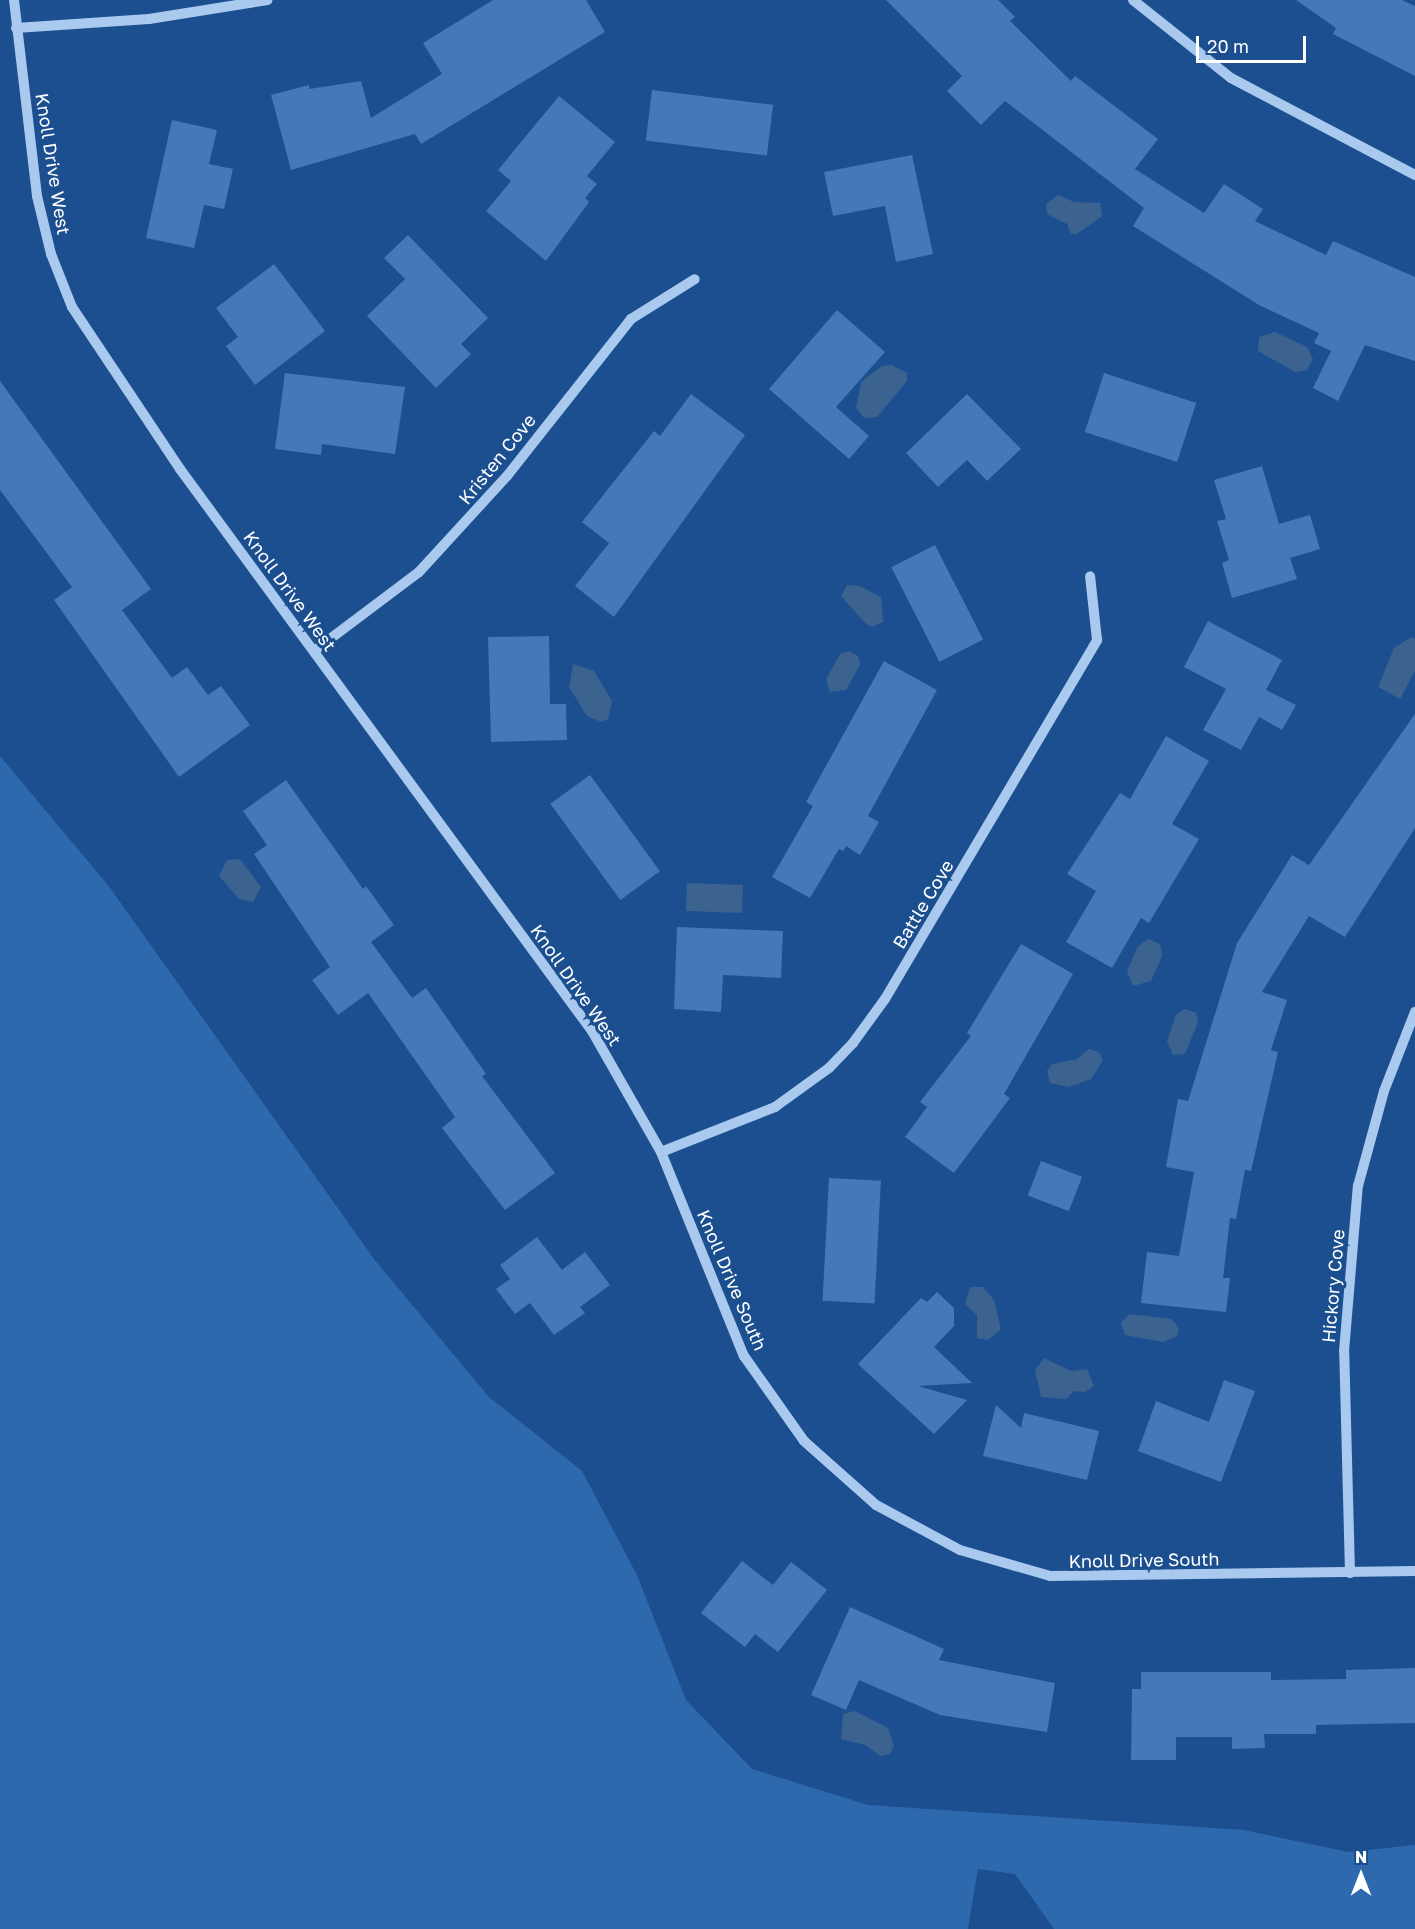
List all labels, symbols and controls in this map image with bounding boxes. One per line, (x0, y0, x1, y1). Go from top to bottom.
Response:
scale bar (1199, 24, 1308, 62)
text: 20 m (1207, 35, 1249, 57)
street label: Knoll Drive West (31, 92, 75, 236)
street label: Kristen Cove (454, 410, 540, 508)
street label: Knoll Drive West (239, 527, 341, 655)
street label: Battle Cove (888, 856, 958, 952)
street label: Knoll Drive West (526, 920, 626, 1050)
street label: Knoll Drive South (693, 1206, 771, 1354)
street label: Hickory Cove (1317, 1228, 1349, 1344)
street label: Knoll Drive South (1068, 1548, 1220, 1572)
north arrow (1331, 1845, 1391, 1905)
text: N (1355, 1847, 1367, 1867)

